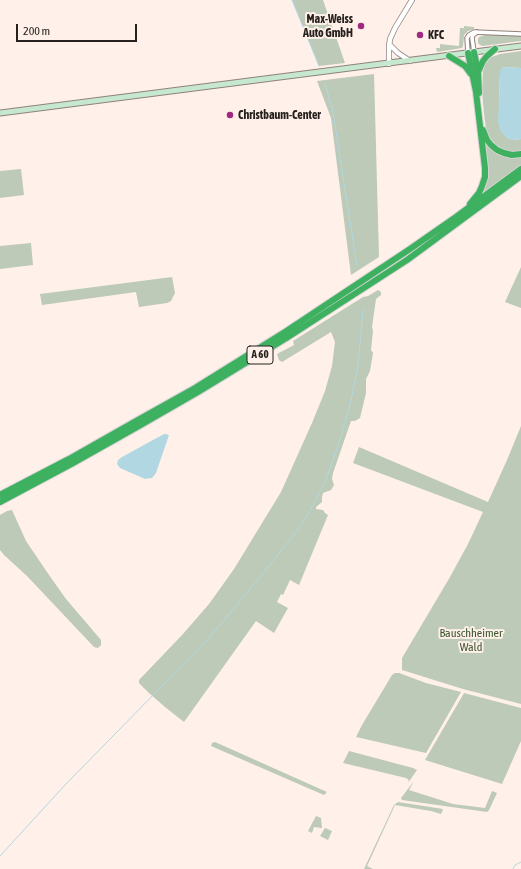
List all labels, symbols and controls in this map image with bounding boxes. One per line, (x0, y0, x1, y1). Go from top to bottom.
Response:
place label: Max-Weiss Auto GmbH (303, 12, 353, 40)
scale bar (18, 16, 139, 42)
marker: Max-Weiss Auto GmbH (356, 21, 366, 31)
text: 200 m (23, 24, 50, 38)
place label: KFC (428, 28, 444, 42)
marker: KFC (415, 30, 425, 40)
place label: Christbaum-Center (238, 108, 321, 122)
marker: Christbaum-Center (225, 110, 235, 120)
road number: A 60 (247, 346, 273, 364)
park label: Bauschheimer Wald (439, 626, 503, 654)

